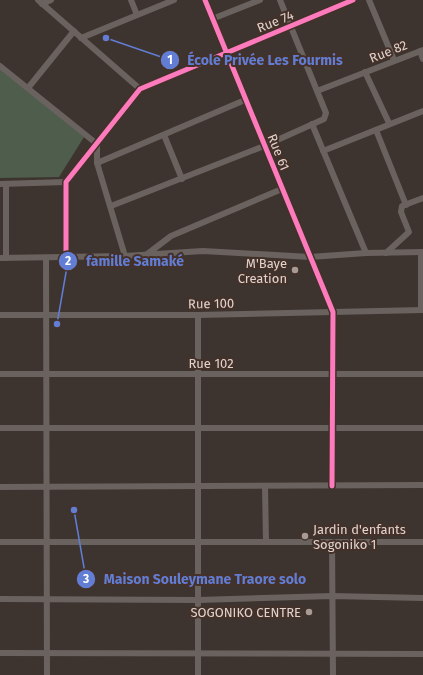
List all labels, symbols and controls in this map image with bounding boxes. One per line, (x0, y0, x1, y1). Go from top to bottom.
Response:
street label: Rue 74 (255, 7, 296, 36)
street label: Rue 82 (367, 37, 409, 66)
callout: École Privée Les Fourmis (160, 47, 351, 73)
text: École Privée Les Fourmis (187, 51, 343, 69)
text: 1 (167, 53, 173, 67)
street label: Rue 61 (264, 132, 293, 173)
callout: famille Samaké (58, 248, 192, 274)
text: famille Samaké (86, 253, 184, 270)
text: 2 (65, 254, 71, 268)
place label: M'Baye Creation (238, 256, 287, 286)
marker: M'Baye Creation (290, 265, 300, 275)
street label: Rue 100 (188, 296, 234, 311)
street label: Rue 102 (188, 356, 234, 371)
place label: Jardin d'enfants Sogoniko 1 (313, 522, 406, 552)
marker: Jardin d'enfants Sogoniko 1 (300, 531, 310, 541)
callout: Maison Souleymane Traore solo (76, 566, 314, 592)
text: Maison Souleymane Traore solo (104, 571, 306, 588)
text: 3 (82, 572, 89, 586)
place label: SOGONIKO CENTRE (190, 605, 301, 620)
marker: SOGONIKO CENTRE (304, 607, 314, 617)

